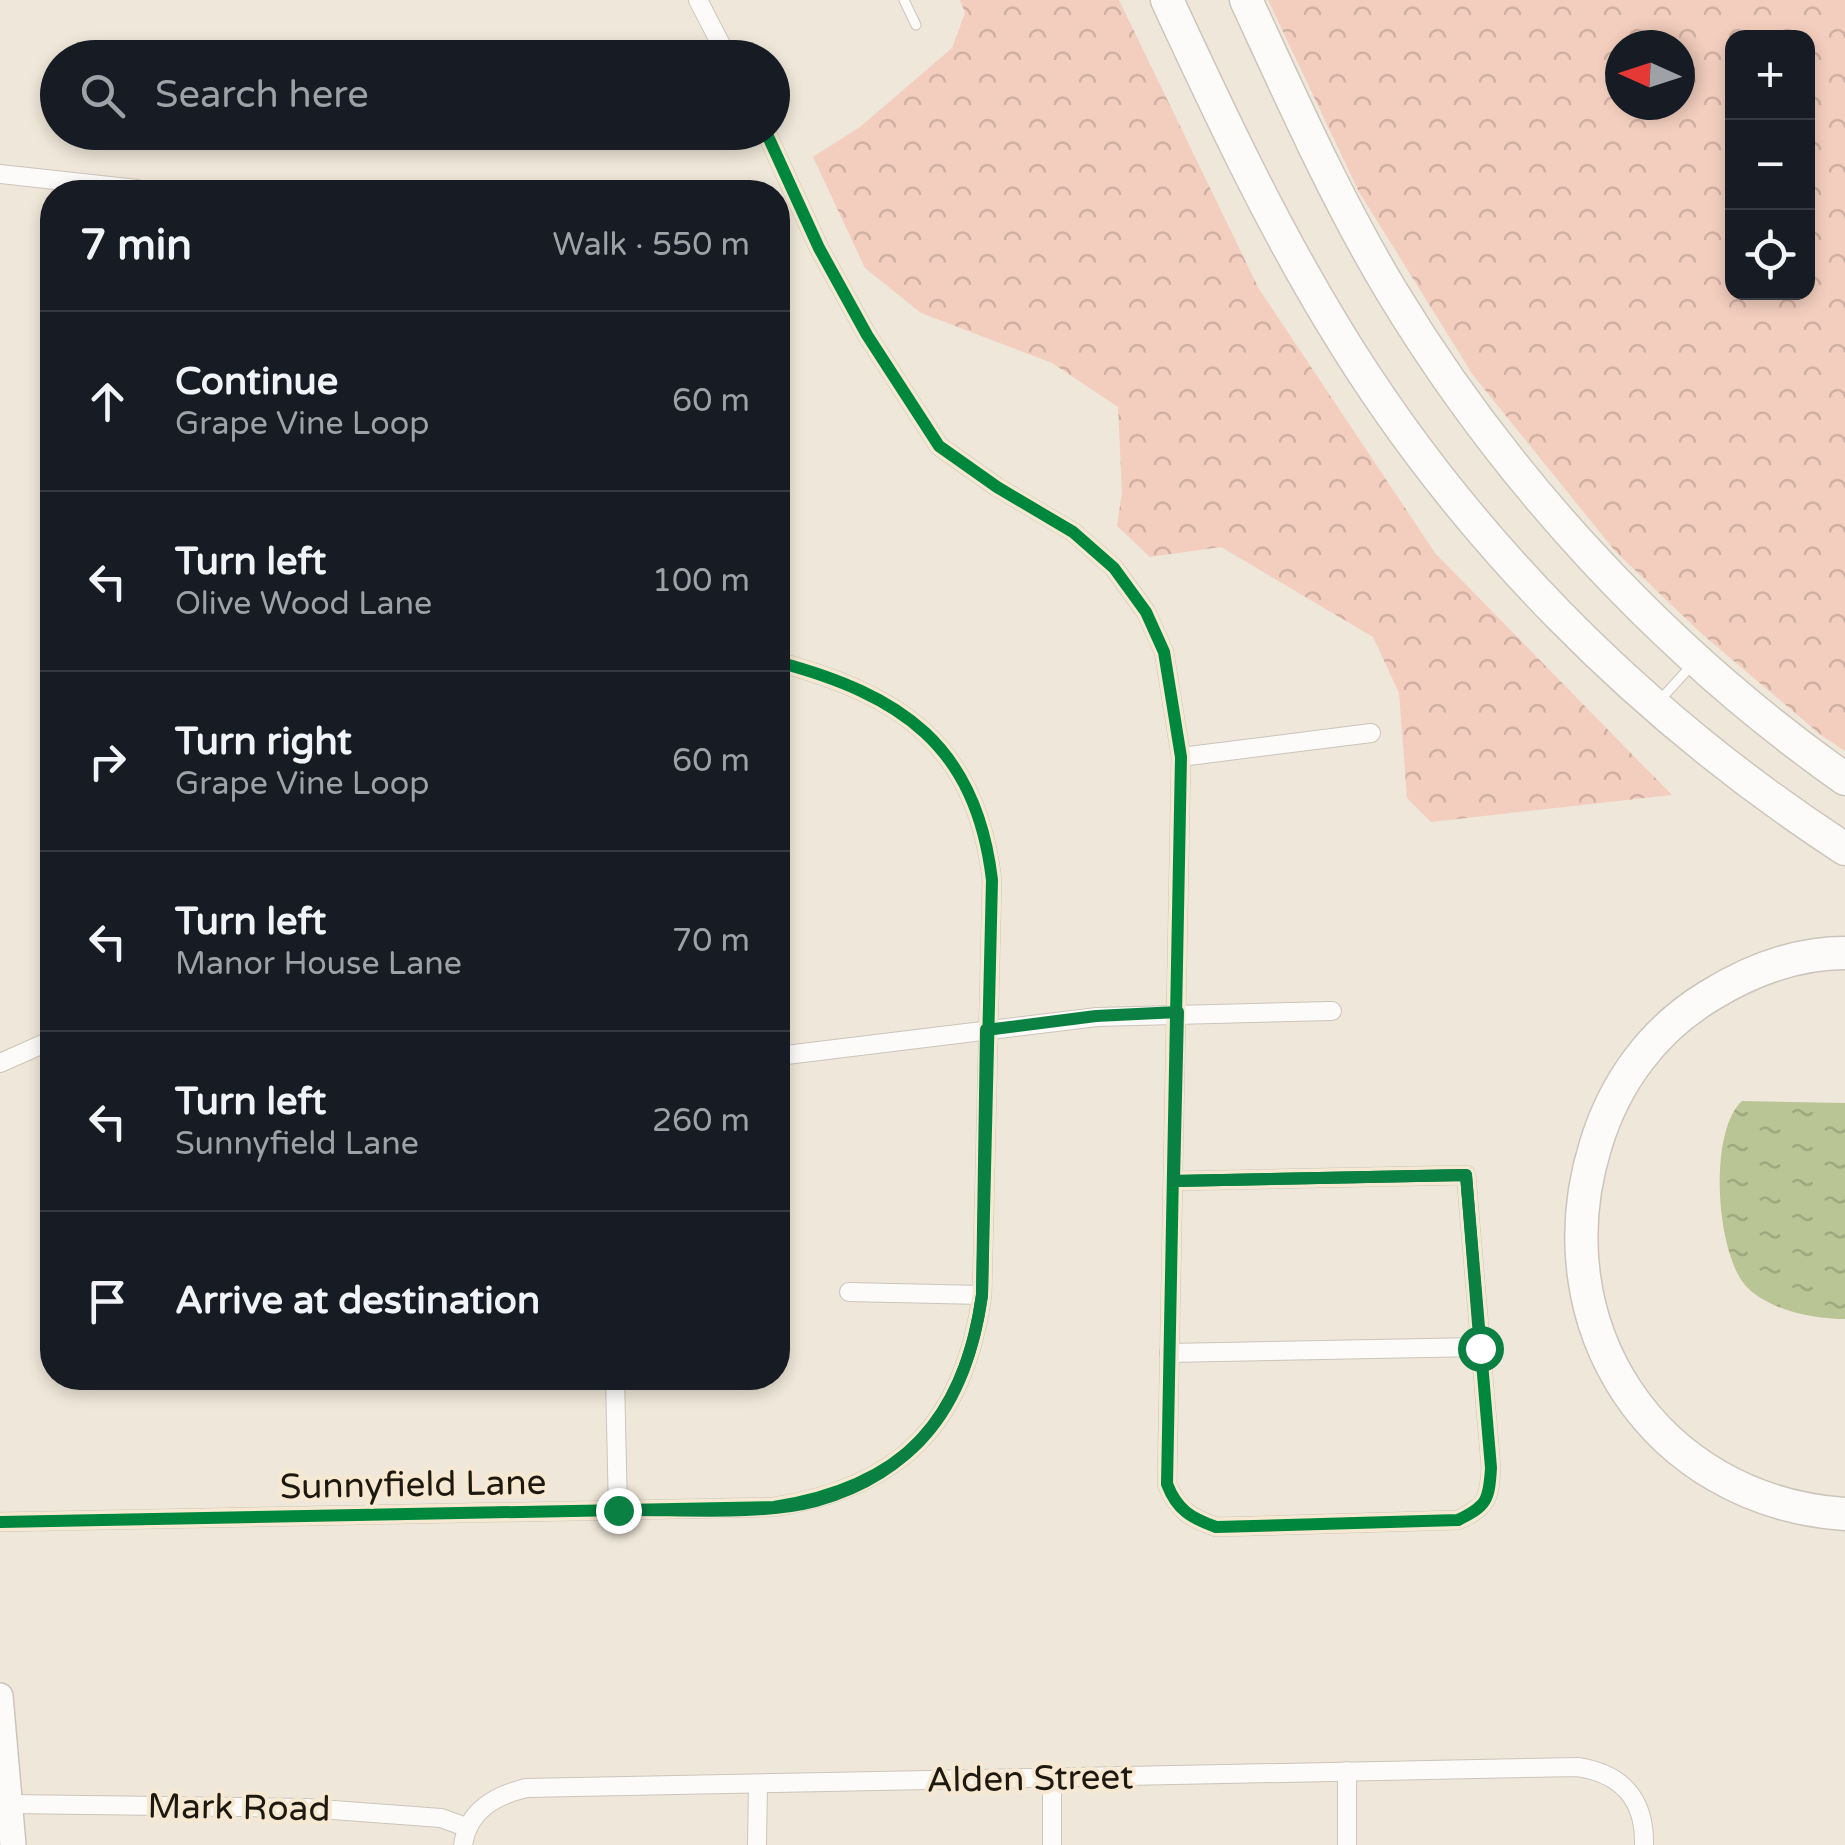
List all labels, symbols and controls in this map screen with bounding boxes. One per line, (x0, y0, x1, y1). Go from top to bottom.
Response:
north arrow (1605, 30, 1695, 120)
map controls (1725, 30, 1815, 300)
button: + (1725, 30, 1815, 120)
search box (40, 40, 790, 150)
icon: search (75, 68, 130, 123)
text: Search here (155, 72, 369, 118)
button: − (1725, 120, 1815, 210)
button: locate (1725, 210, 1815, 300)
text: 7 min (80, 220, 192, 271)
text: Walk · 550 m (553, 226, 750, 264)
text: Continue (175, 359, 338, 405)
icon: ahead (80, 374, 135, 429)
text: 60 m (672, 382, 750, 420)
text: Grape Vine Loop (175, 405, 429, 443)
text: Turn left (175, 539, 326, 585)
icon: left (80, 554, 135, 609)
text: 100 m (652, 562, 750, 600)
text: Olive Wood Lane (175, 585, 432, 623)
text: Turn right (175, 719, 352, 765)
icon: right (80, 734, 135, 789)
text: 60 m (672, 742, 750, 780)
text: Grape Vine Loop (175, 765, 429, 803)
text: Turn left (175, 899, 326, 945)
icon: left (80, 914, 135, 969)
text: 70 m (672, 922, 750, 960)
text: Manor House Lane (175, 945, 462, 983)
text: Turn left (175, 1079, 326, 1125)
icon: left (80, 1094, 135, 1149)
text: 260 m (652, 1102, 750, 1140)
text: Sunnyfield Lane (175, 1125, 419, 1163)
icon: arrive (80, 1274, 135, 1329)
text: Arrive at destination (175, 1278, 540, 1324)
route start (1458, 1326, 1504, 1372)
street label: Sunnyfield Lane (279, 1462, 547, 1508)
route end (596, 1488, 642, 1534)
street label: Alden Street (926, 1756, 1134, 1802)
street label: Mark Road (147, 1785, 331, 1831)

